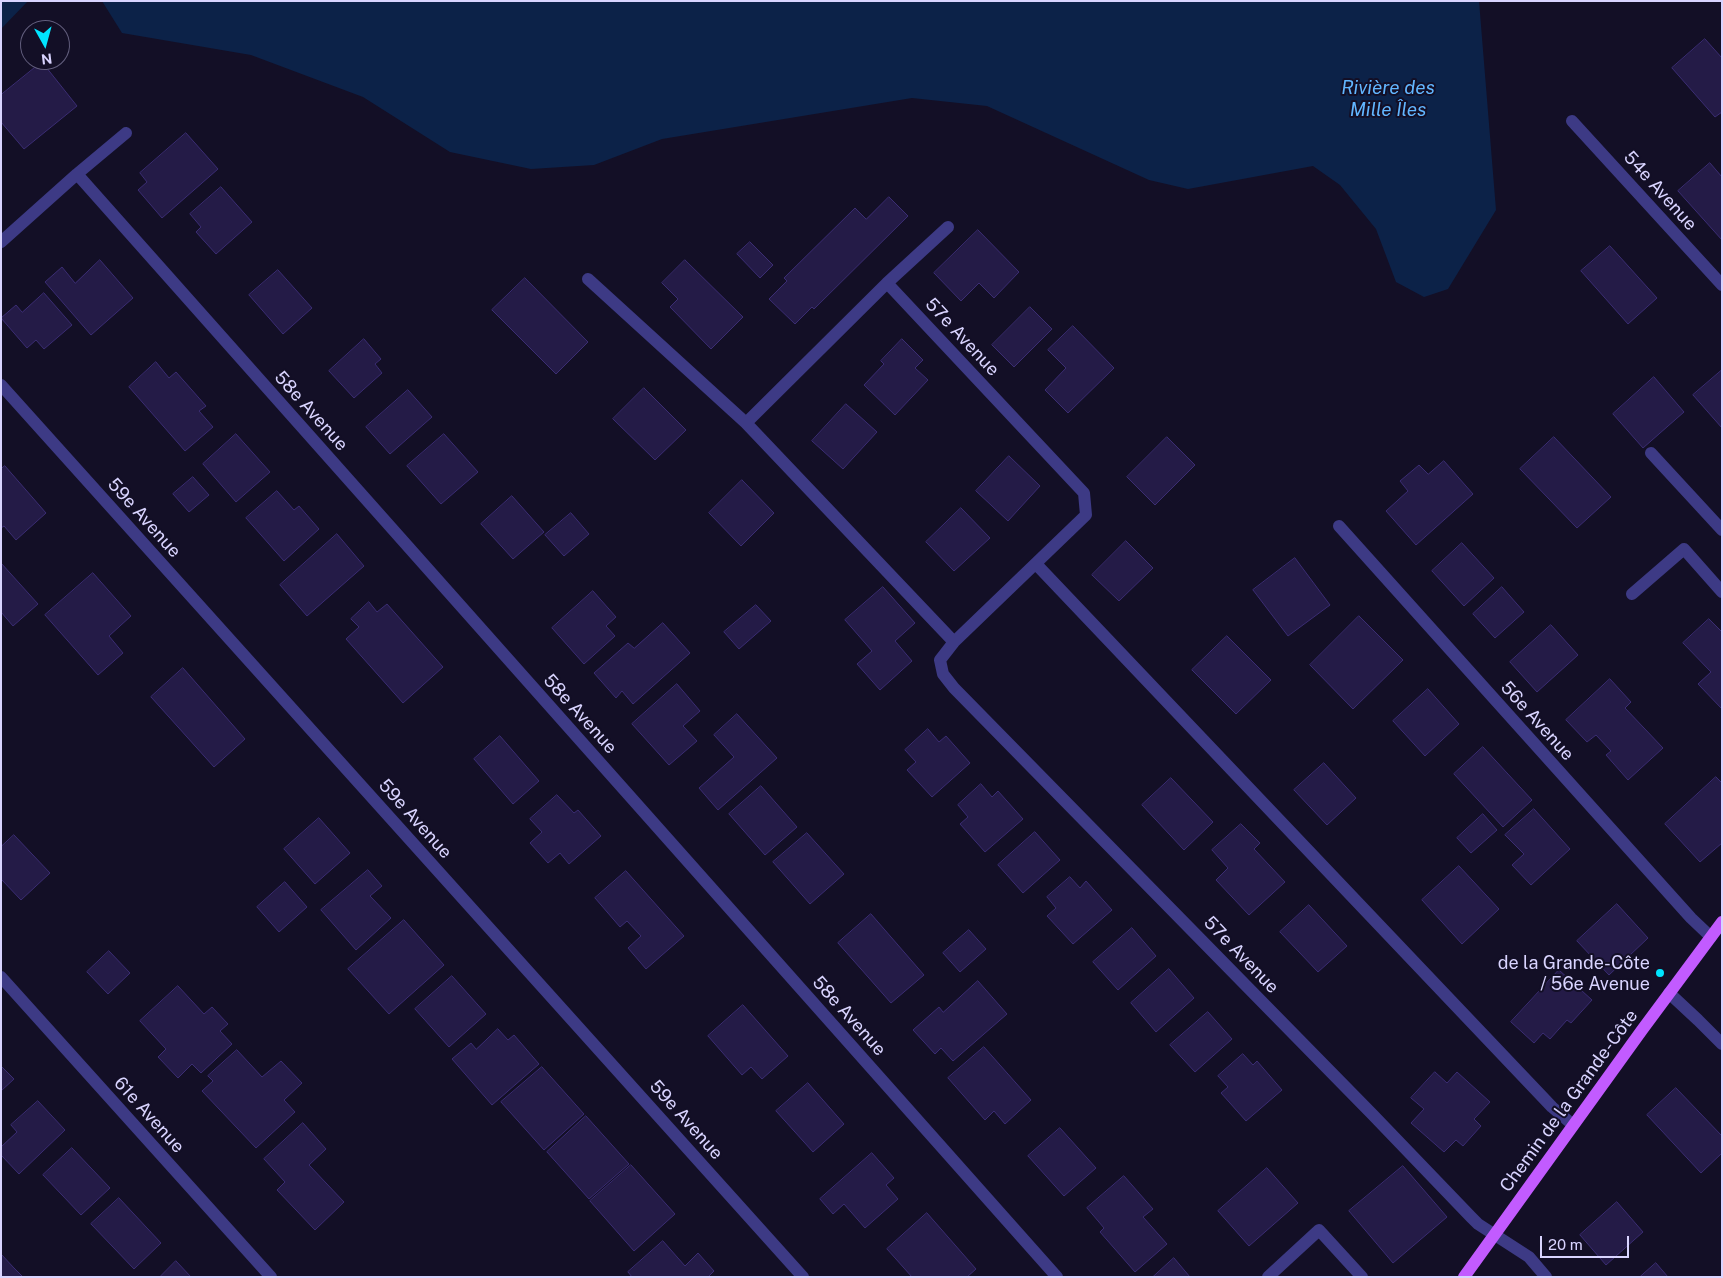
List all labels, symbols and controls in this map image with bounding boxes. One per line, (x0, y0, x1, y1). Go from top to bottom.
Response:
north arrow (20, 20, 70, 70)
text: N (40, 50, 53, 68)
water label: Rivière des Mille Îles (1341, 77, 1435, 121)
street label: 54e Avenue (1619, 147, 1701, 235)
street label: 57e Avenue (920, 294, 1004, 380)
street label: 58e Avenue (270, 367, 352, 455)
street label: 59e Avenue (103, 474, 185, 562)
street label: 58e Avenue (539, 670, 621, 758)
street label: 56e Avenue (1496, 677, 1578, 765)
street label: 59e Avenue (374, 775, 456, 863)
street label: 57e Avenue (1199, 912, 1283, 998)
place label: de la Grande-Côte / 56e Avenue (1498, 952, 1650, 994)
marker: de la Grande-Côte / 56e Avenue (1654, 967, 1666, 979)
street label: 58e Avenue (808, 972, 890, 1060)
street label: Chemin de la Grande-Côte (1496, 1006, 1642, 1196)
street label: 61e Avenue (109, 1073, 189, 1157)
street label: 59e Avenue (645, 1076, 727, 1164)
scale bar (1543, 1226, 1632, 1258)
text: 20 m (1548, 1236, 1583, 1253)

